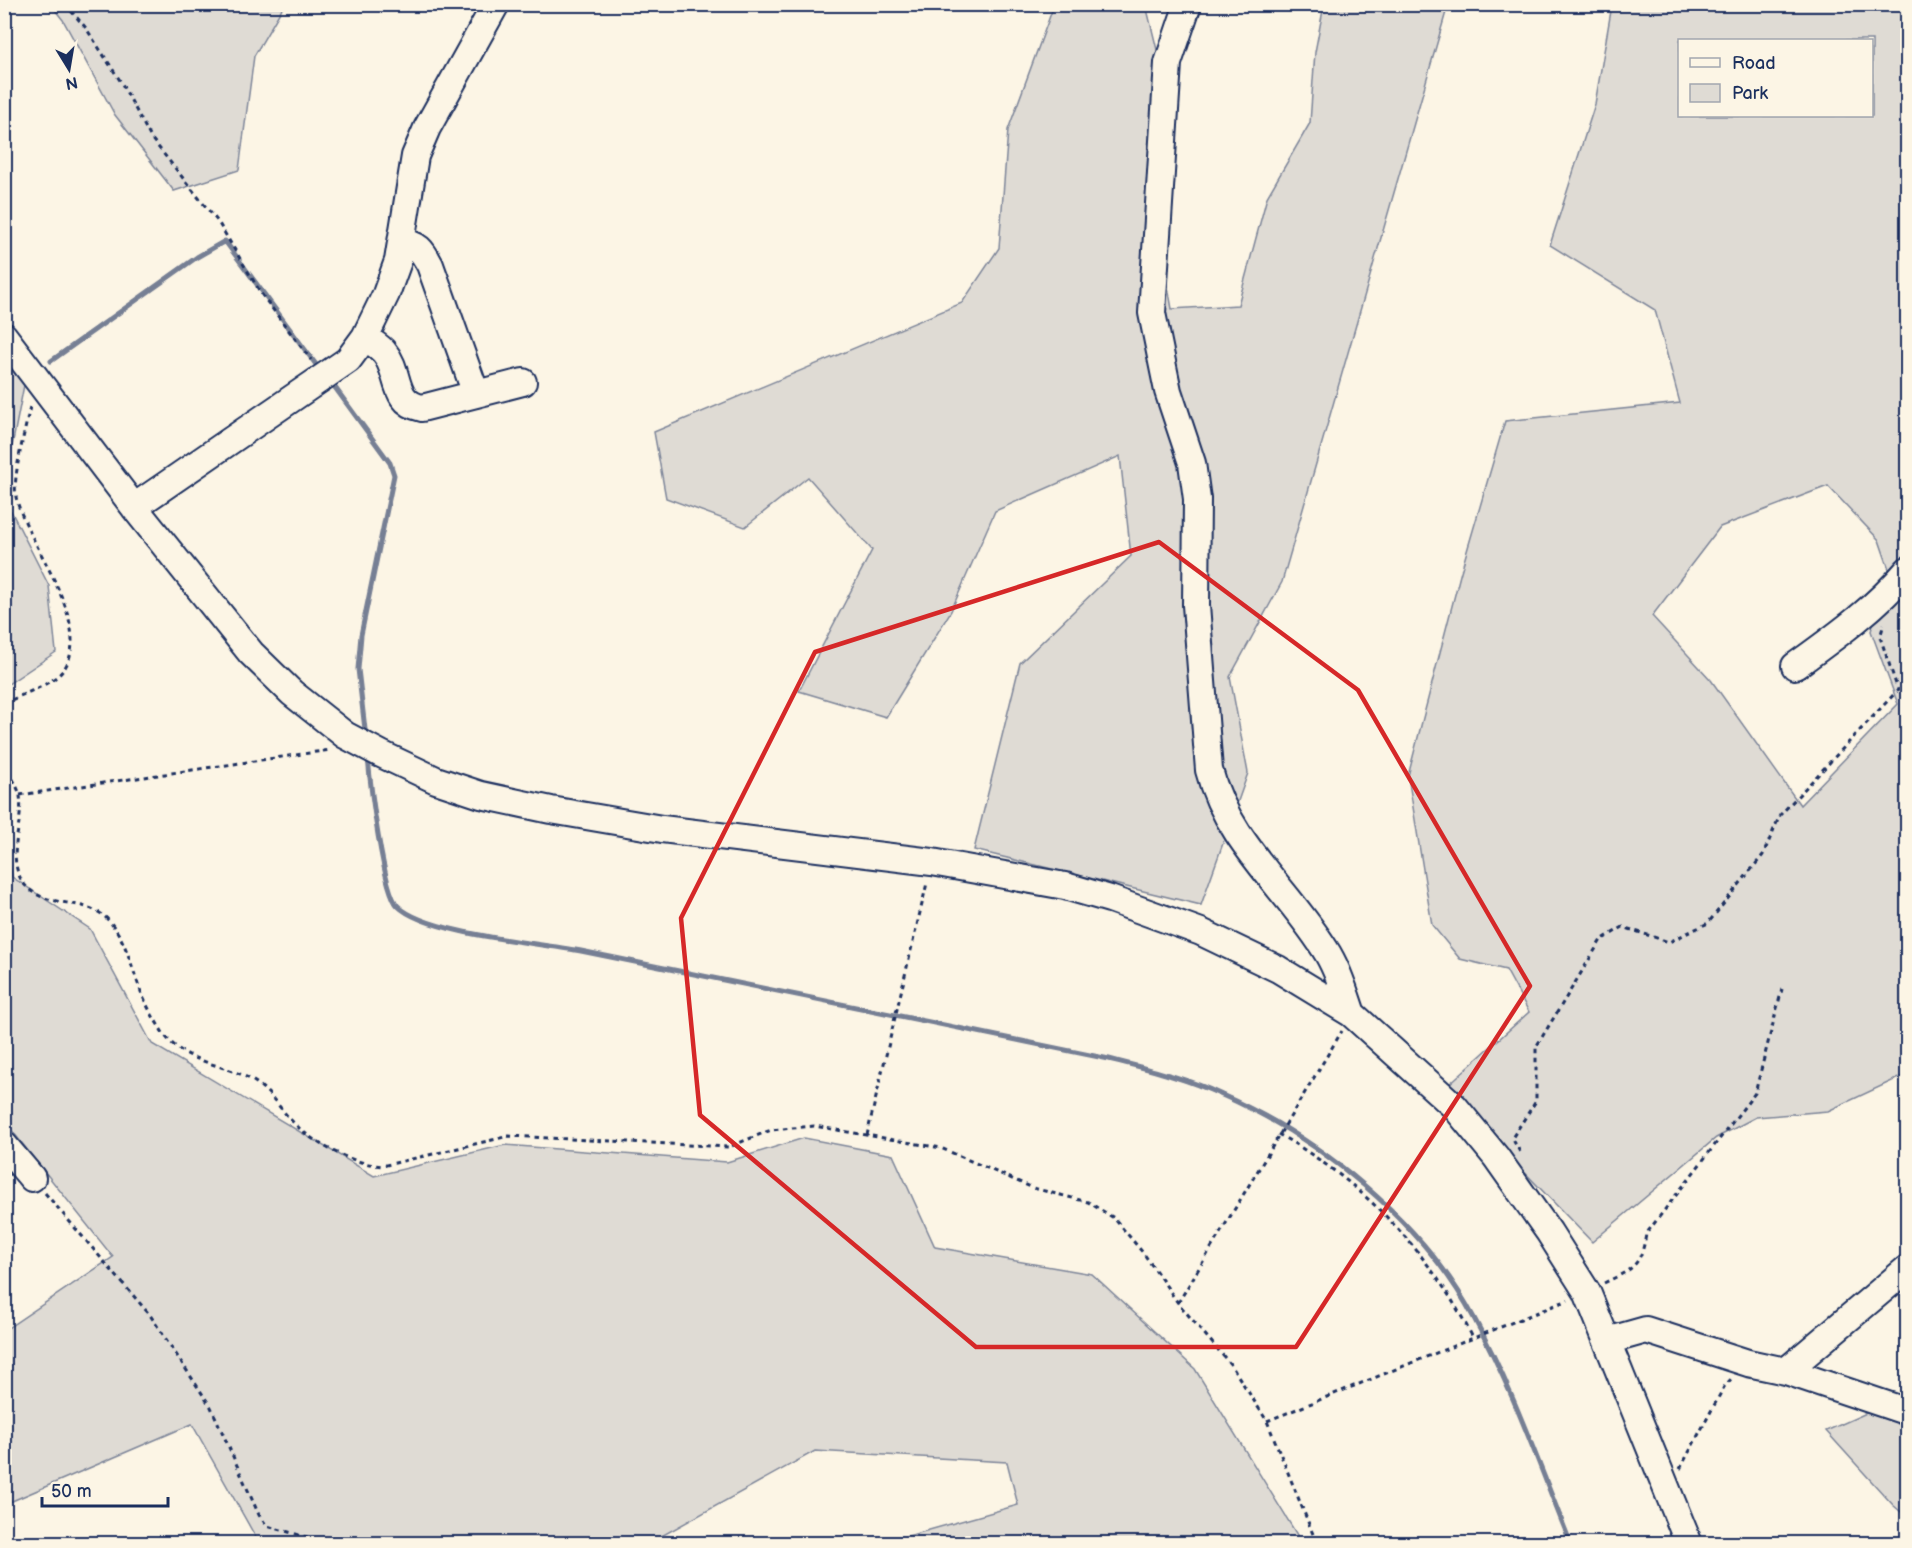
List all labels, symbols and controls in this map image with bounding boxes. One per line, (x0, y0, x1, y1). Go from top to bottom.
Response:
north arrow (39, 39, 99, 99)
legend (1678, 39, 1873, 117)
text: Road (1732, 53, 1776, 74)
text: N (64, 72, 79, 93)
text: Park (1732, 83, 1768, 104)
scale bar (42, 1470, 168, 1508)
text: 50 m (51, 1481, 92, 1502)

